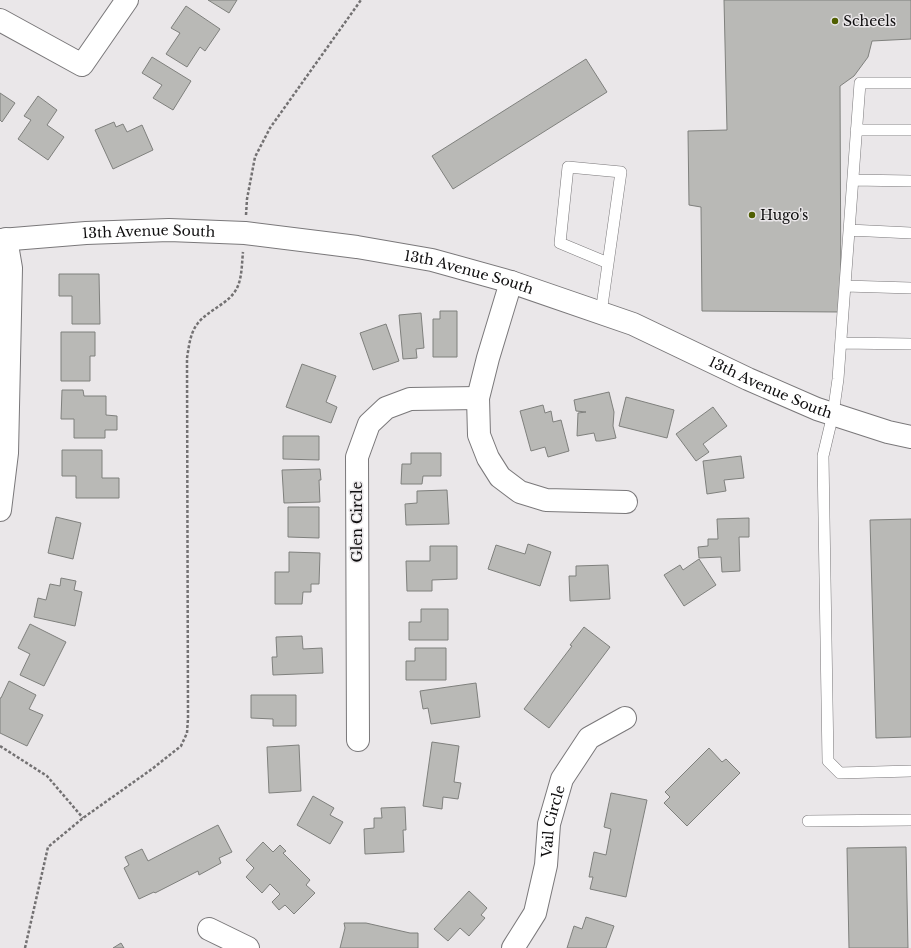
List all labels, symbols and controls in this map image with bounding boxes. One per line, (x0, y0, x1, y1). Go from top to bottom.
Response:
place label: Scheels (843, 12, 896, 30)
marker: Scheels (830, 16, 840, 26)
place label: Hugo's (760, 206, 808, 224)
marker: Hugo's (747, 210, 757, 220)
street label: 13th Avenue South (81, 221, 216, 242)
street label: 13th Avenue South (403, 246, 536, 298)
street label: 13th Avenue South (706, 353, 835, 422)
street label: Glen Circle (348, 481, 366, 563)
street label: Vail Circle (538, 783, 569, 859)

